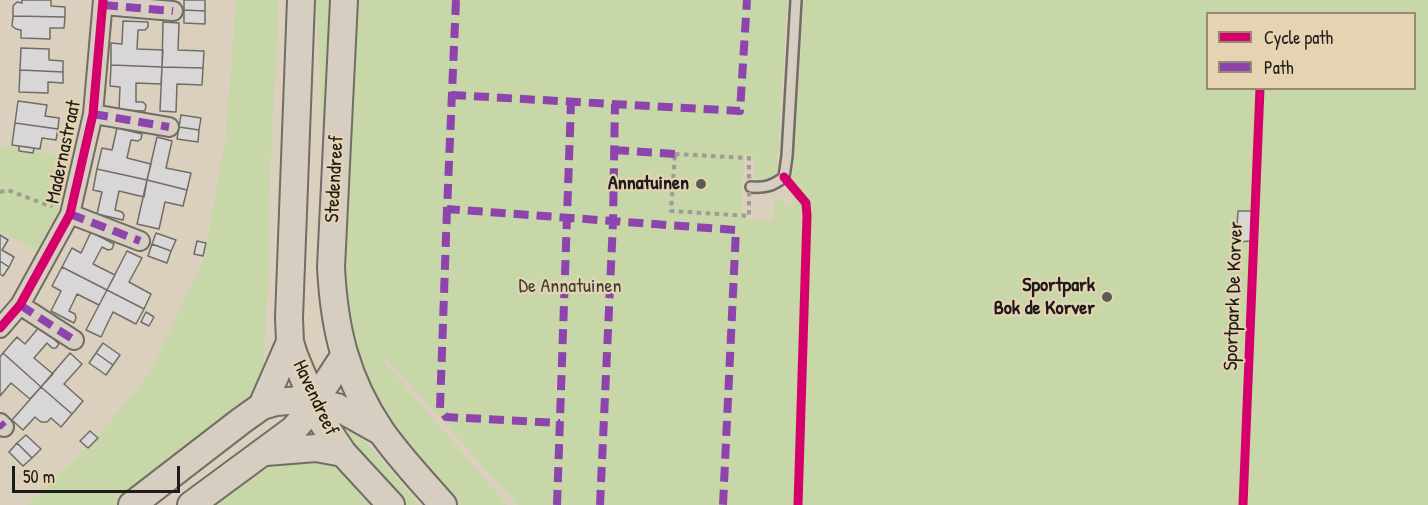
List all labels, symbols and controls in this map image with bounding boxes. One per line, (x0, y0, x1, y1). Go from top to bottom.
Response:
legend (1206, 12, 1416, 90)
text: Cycle path (1264, 25, 1333, 50)
text: Path (1264, 55, 1293, 80)
street label: Madernastraat (41, 98, 87, 206)
street label: Stedendreef (321, 135, 349, 223)
place label: Annatuinen (608, 172, 689, 196)
marker: Annatuinen (694, 177, 708, 191)
street label: Sportpark De Korver (1219, 221, 1249, 371)
place label: Sportpark Bok de Korver (994, 274, 1095, 321)
park label: De Annatuinen (518, 275, 622, 299)
marker: Sportpark Bok de Korver (1100, 290, 1114, 304)
street label: Havendreef (287, 356, 343, 440)
scale bar (15, 454, 183, 492)
text: 50 m (23, 464, 55, 489)

